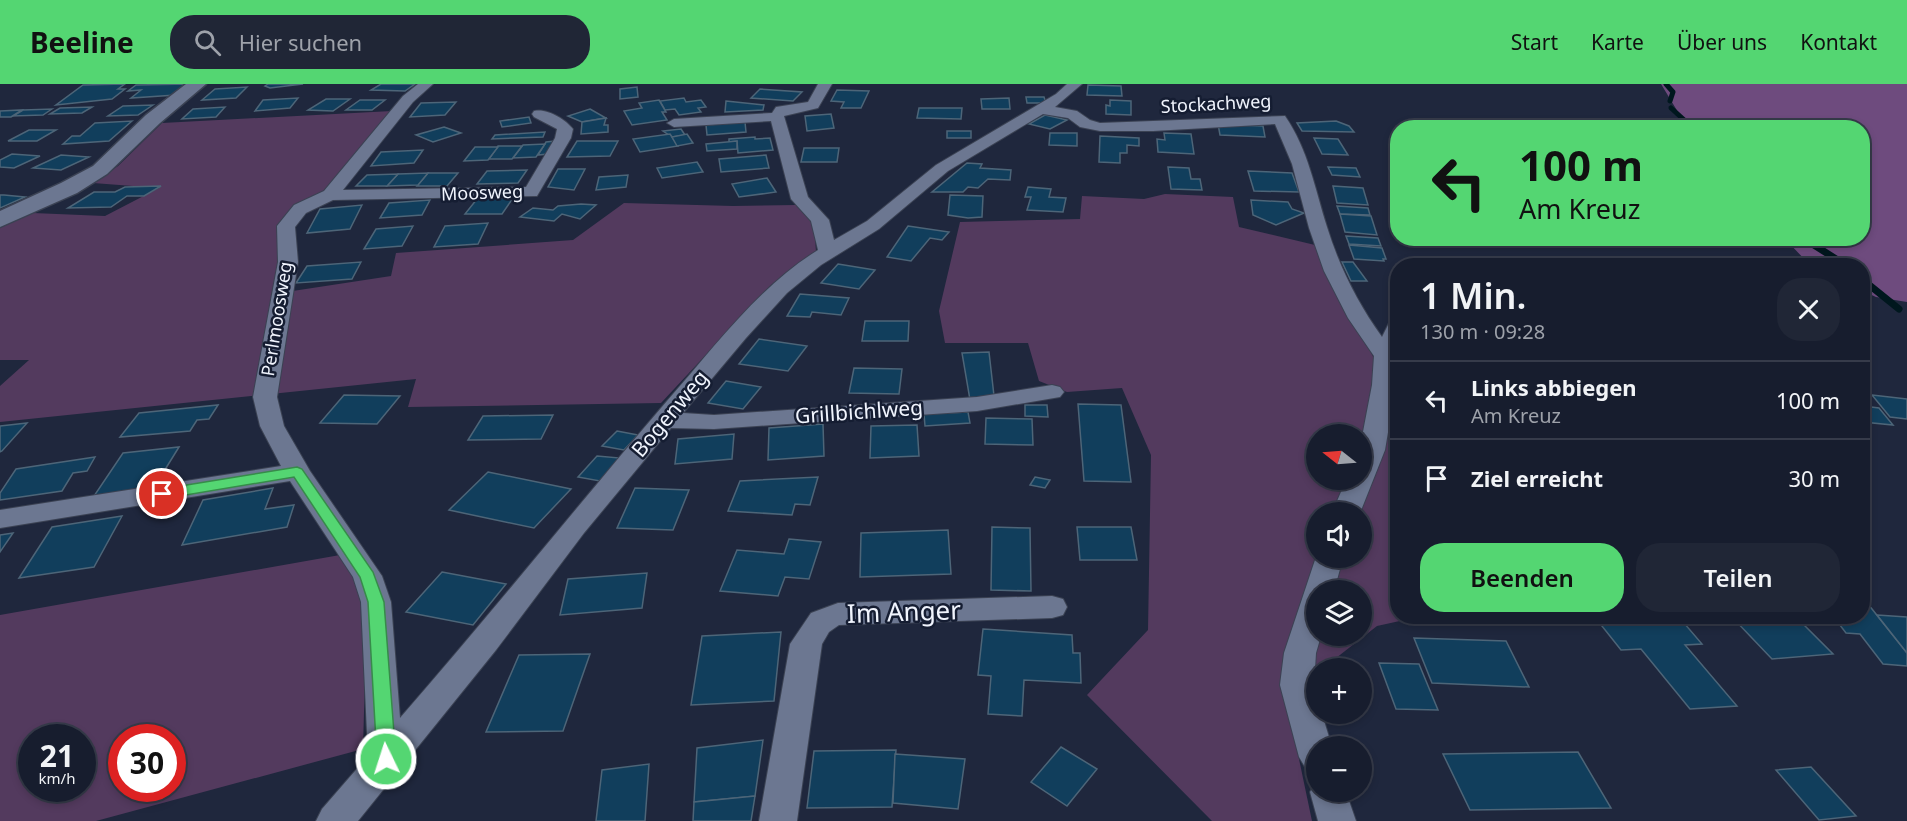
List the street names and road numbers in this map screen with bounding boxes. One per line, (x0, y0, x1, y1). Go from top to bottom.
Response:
street label: Stockachweg (1160, 88, 1272, 118)
street label: Moosweg (441, 179, 523, 205)
street label: Perlmoosweg (255, 260, 297, 378)
street label: Bogenweg (625, 364, 714, 463)
street label: Grillbichlweg (794, 393, 924, 429)
street label: Im Anger (846, 591, 962, 631)

